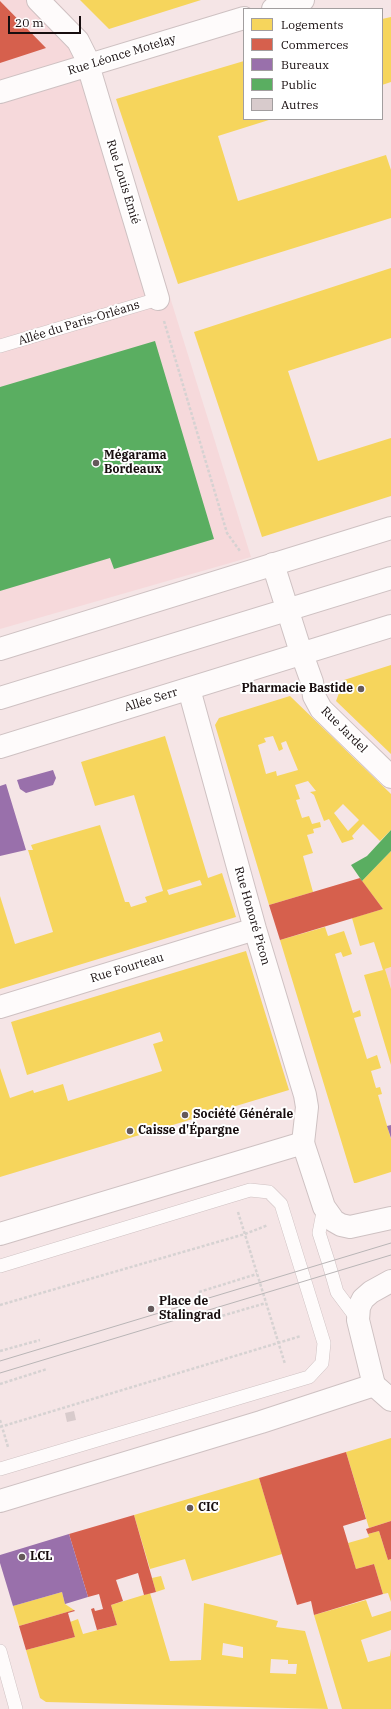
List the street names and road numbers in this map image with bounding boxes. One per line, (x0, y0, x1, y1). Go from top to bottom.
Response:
street label: Rue Léonce Motelay (66, 32, 178, 78)
street label: Rue Louis Emié (103, 138, 143, 226)
street label: Allée du Paris-Orléans (17, 298, 141, 348)
street label: Allée Serr (123, 685, 179, 715)
street label: Rue Jardel (318, 704, 370, 756)
street label: Rue Honoré Picon (231, 865, 273, 967)
street label: Rue Fourteau (89, 950, 165, 986)

